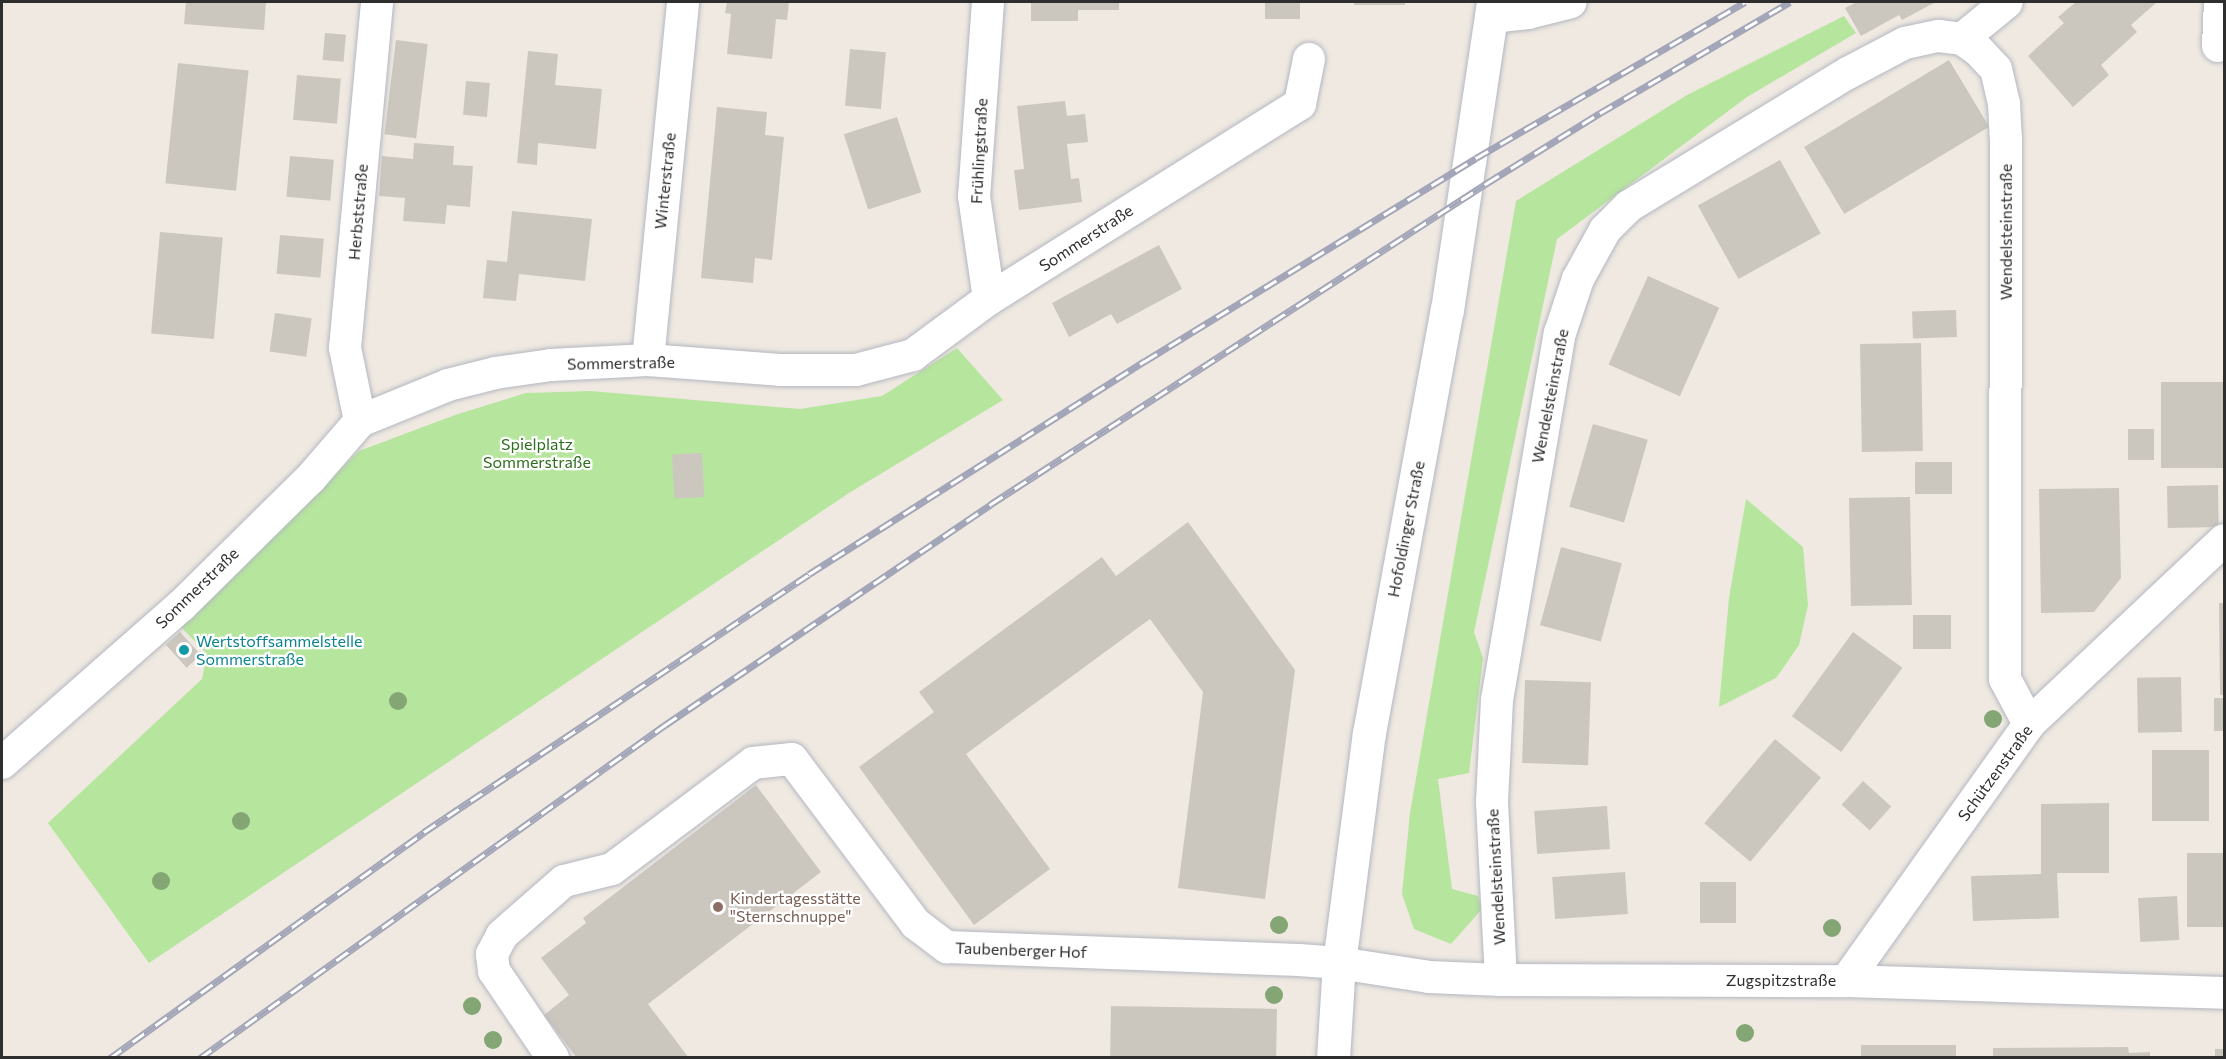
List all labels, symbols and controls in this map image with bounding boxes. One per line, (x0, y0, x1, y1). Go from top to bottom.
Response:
street label: Frühlingstraße (967, 98, 991, 204)
street label: Winterstraße (650, 132, 680, 230)
street label: Herbststraße (344, 163, 372, 261)
street label: Wendelsteinstraße (1996, 164, 2016, 300)
street label: Sommerstraße (1036, 201, 1136, 275)
street label: Wendelsteinstraße (1528, 327, 1572, 465)
street label: Sommerstraße (567, 352, 675, 374)
park label: Spielplatz Sommerstraße (483, 434, 591, 472)
street label: Hofoldinger Straße (1383, 459, 1429, 599)
street label: Sommerstraße (152, 544, 242, 632)
place label: Wertstoffsammelstelle Sommerstraße (196, 631, 363, 669)
marker: Wertstoffsammelstelle Sommerstraße (177, 643, 191, 657)
street label: Schützenstraße (1954, 721, 2036, 825)
street label: Wendelsteinstraße (1483, 808, 1509, 946)
place label: Kindertagesstätte "Sternschnuppe" (730, 888, 861, 926)
marker: Kindertagesstätte "Sternschnuppe" (711, 900, 725, 914)
street label: Taubenberger Hof (955, 938, 1087, 962)
street label: Zugspitzstraße (1726, 970, 1836, 990)

